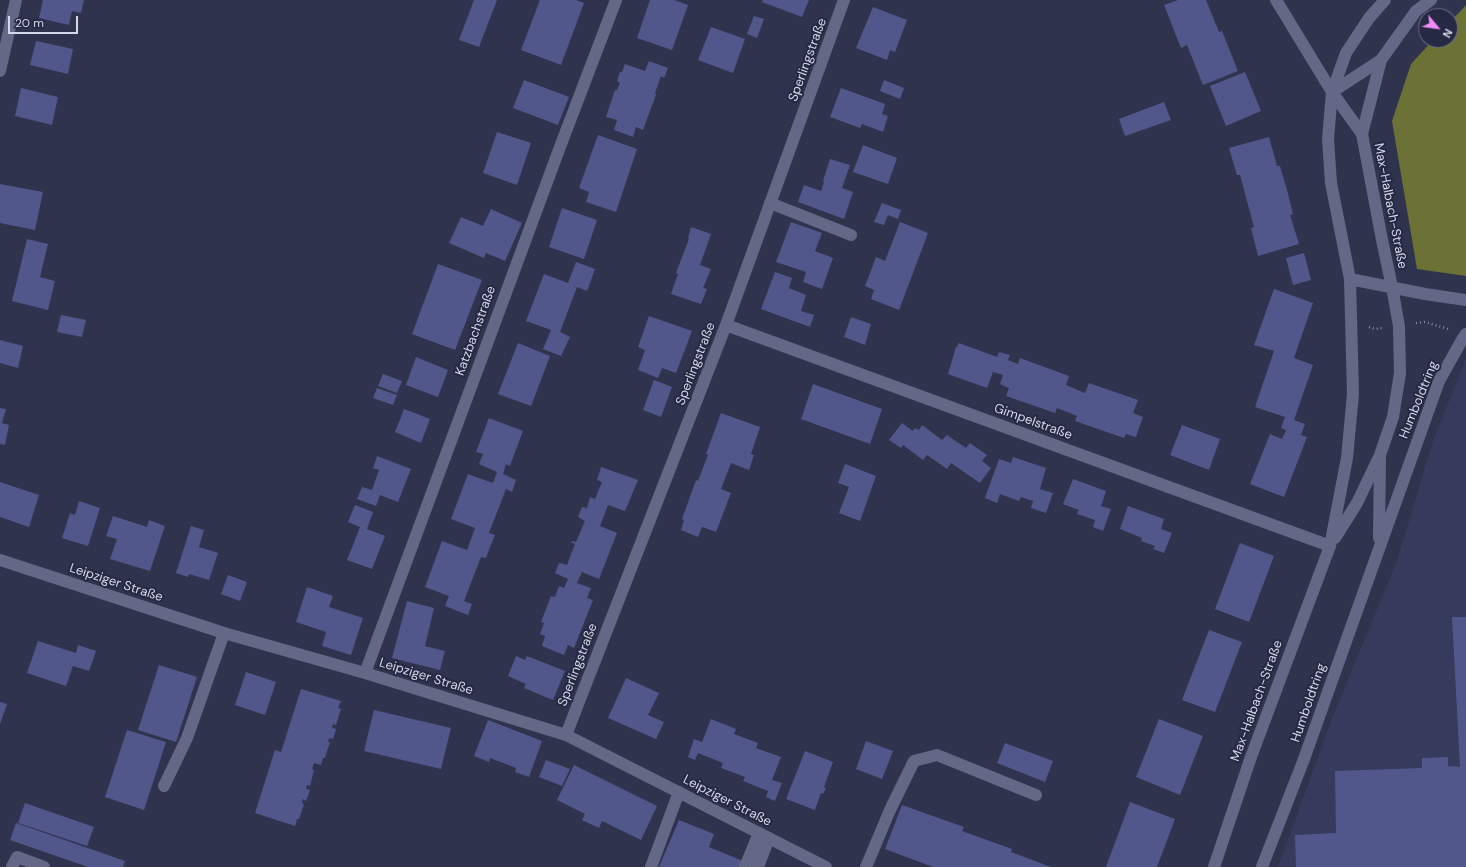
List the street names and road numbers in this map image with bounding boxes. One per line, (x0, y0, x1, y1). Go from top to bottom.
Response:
street label: Sperlingstraße (786, 16, 830, 104)
street label: Max-Halbach-Straße (1370, 142, 1410, 270)
street label: Katzbachstraße (453, 284, 499, 378)
street label: Sperlingstraße (673, 320, 719, 408)
street label: Humboldtring (1396, 359, 1442, 441)
street label: Gimpelstraße (992, 401, 1074, 443)
street label: Leipziger Straße (67, 561, 165, 605)
street label: Sperlingstraße (555, 621, 601, 709)
street label: Max-Halbach-Straße (1228, 638, 1286, 764)
street label: Leipziger Straße (377, 655, 475, 699)
street label: Humboldtring (1288, 661, 1330, 745)
street label: Leipziger Straße (680, 772, 774, 830)

